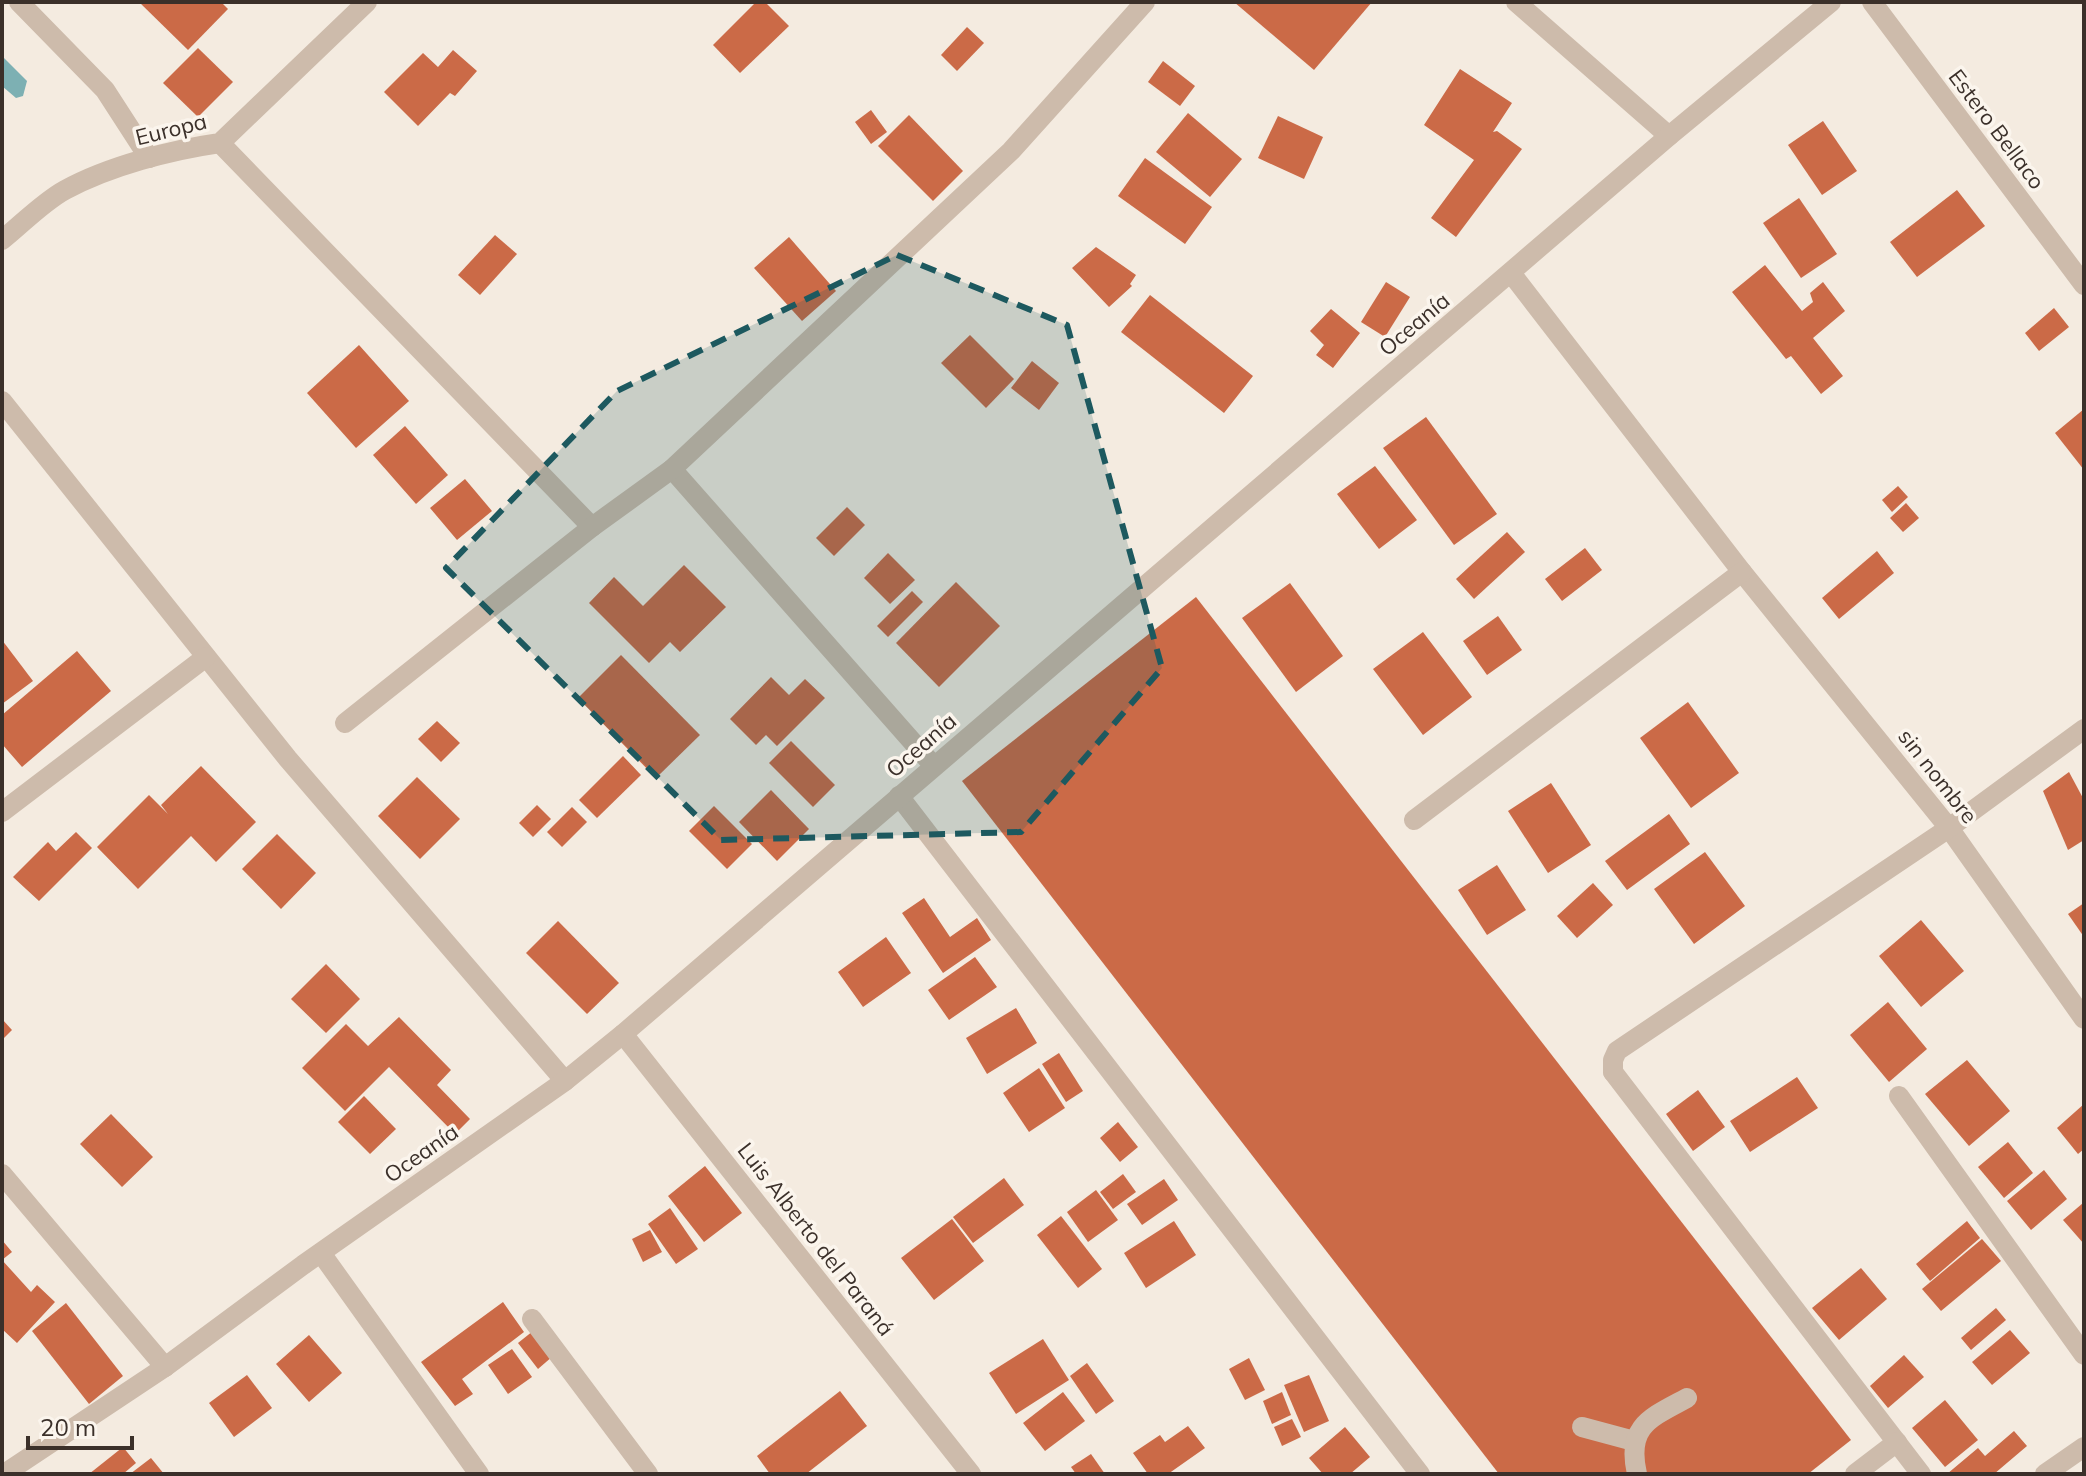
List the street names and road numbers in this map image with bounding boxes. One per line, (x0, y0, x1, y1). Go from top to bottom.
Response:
street label: Estero Bellaco (1943, 63, 2051, 195)
street label: Europa (132, 107, 210, 151)
street label: Oceanía (1373, 286, 1455, 362)
street label: Oceanía (880, 707, 962, 783)
street label: sin nombre (1892, 723, 1984, 829)
street label: Oceanía (379, 1117, 463, 1189)
street label: Luis Alberto del Paraná (732, 1137, 900, 1341)

